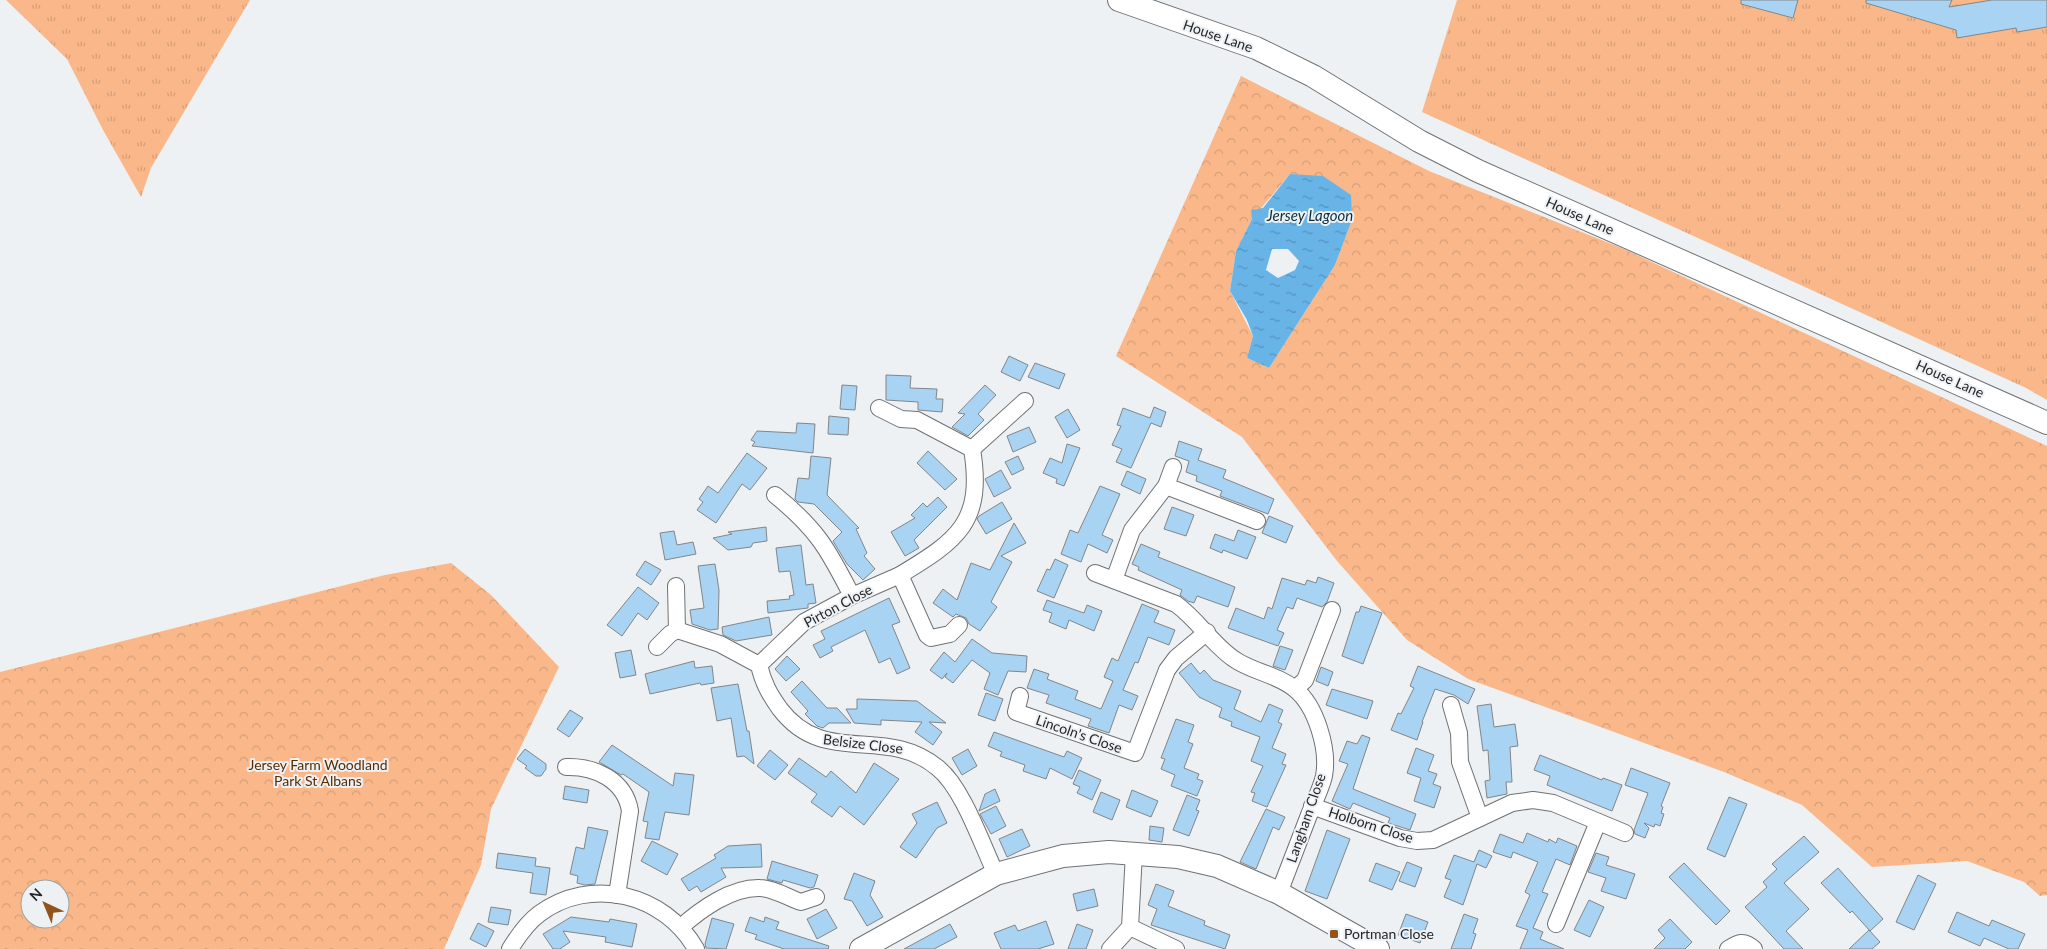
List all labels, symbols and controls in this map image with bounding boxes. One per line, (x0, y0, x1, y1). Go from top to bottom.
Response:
street label: House Lane (1181, 16, 1255, 55)
street label: House Lane (1544, 193, 1617, 238)
water label: Jersey Lagoon (1266, 206, 1353, 224)
street label: House Lane (1914, 356, 1987, 401)
street label: Pirton Close (801, 580, 875, 631)
street label: Lincoln's Close (1034, 711, 1125, 756)
street label: Belsize Close (822, 730, 904, 757)
park label: Jersey Farm Woodland Park St Albans (248, 756, 388, 789)
street label: Langham Close (1282, 771, 1329, 865)
street label: Holborn Close (1327, 803, 1416, 846)
north arrow (20, 879, 70, 929)
text: N (26, 884, 45, 904)
place label: Portman Close (1344, 925, 1434, 942)
marker: Portman Close (1328, 928, 1340, 940)

